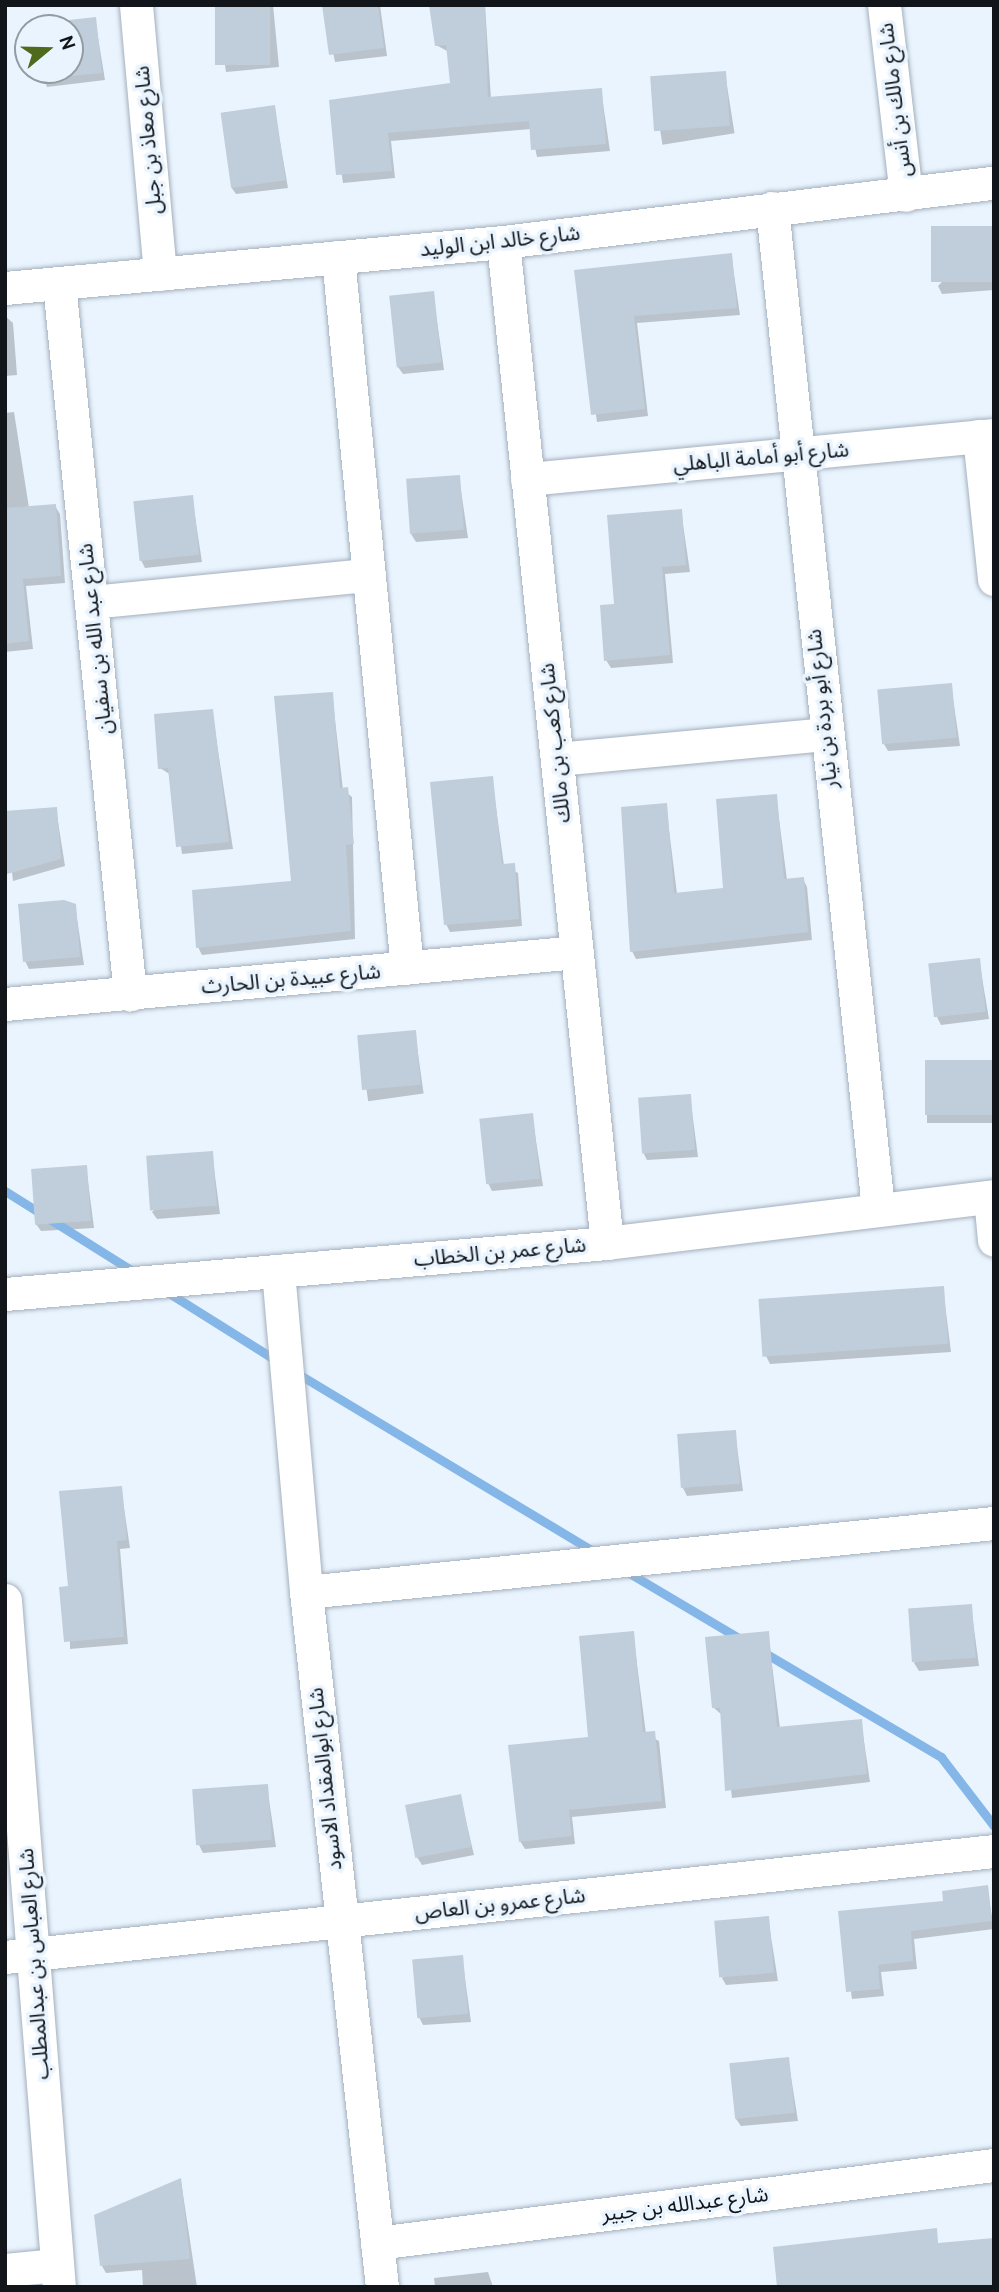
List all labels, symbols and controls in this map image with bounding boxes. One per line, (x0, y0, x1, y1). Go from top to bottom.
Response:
north arrow (14, 14, 84, 84)
street label: شارع مالك بن أنس (873, 21, 917, 179)
text: N (54, 33, 80, 53)
street label: شارع معاذ بن جبل (129, 65, 167, 215)
street label: شارع خالد ابن الوليد (419, 220, 581, 262)
street label: شارع أبو أمامة الباهلي (672, 437, 850, 477)
street label: شارع عبد الله بن سفيان (72, 542, 118, 736)
street label: شارع أبو بردة بن نيار (801, 628, 843, 790)
street label: شارع كعب بن مالك (534, 662, 576, 824)
street label: شارع عبيدة بن الحارث (200, 959, 382, 999)
street label: شارع عمر بن الخطاب (413, 1232, 587, 1272)
street label: شارع ابوالمقداد الاسود (303, 1686, 347, 1872)
street label: شارع العباس بن عبدالمطلب (13, 1847, 55, 2081)
street label: شارع عمرو بن العاص (413, 1883, 587, 1925)
street label: شارع عبدالله بن جبير (600, 2181, 770, 2227)

